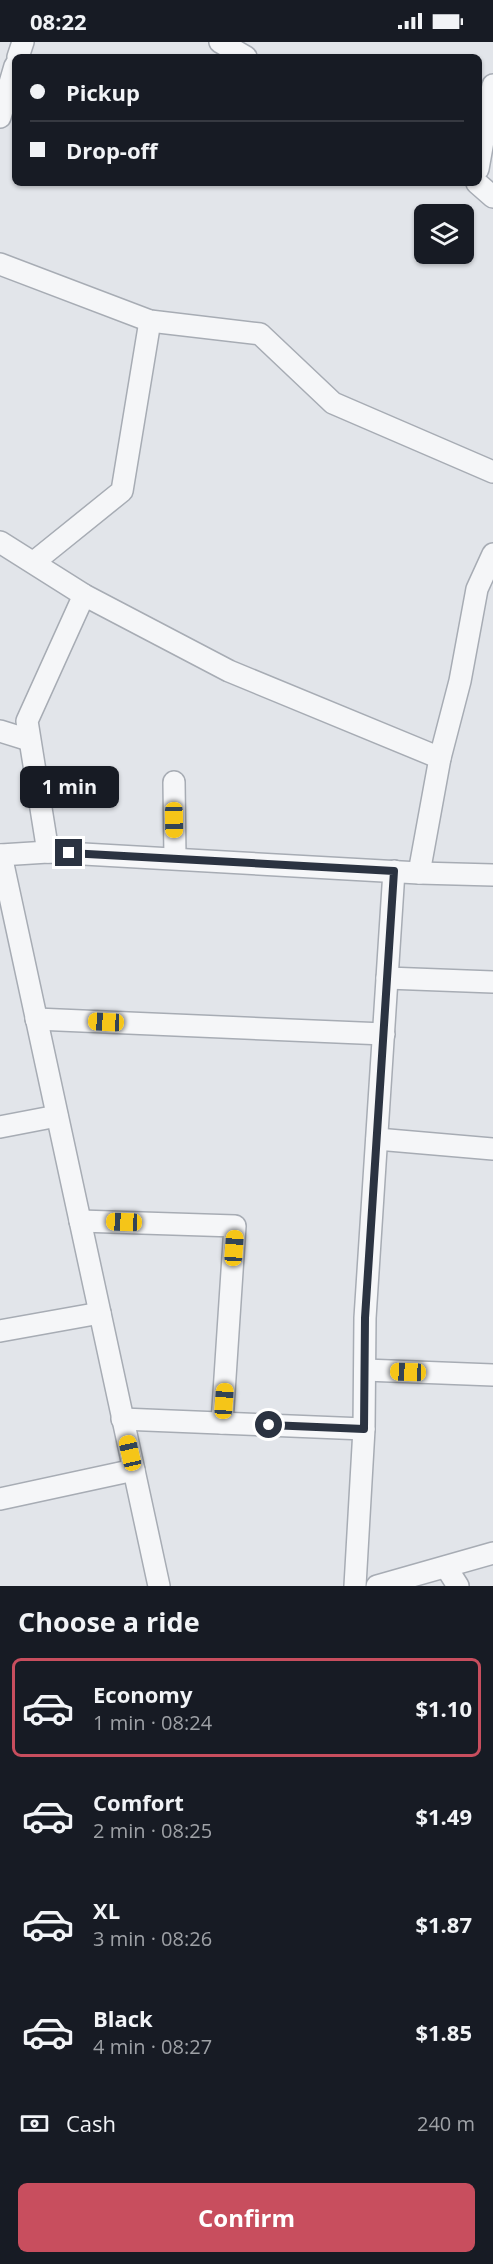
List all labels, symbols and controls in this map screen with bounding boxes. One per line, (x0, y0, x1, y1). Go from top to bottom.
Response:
text: 08:22 (30, 6, 87, 36)
text: Pickup (66, 77, 140, 107)
text: Drop-off (66, 135, 158, 165)
map controls (414, 204, 474, 264)
button: layers (414, 204, 474, 264)
callout: 1 min (20, 766, 118, 808)
text: 1 min (42, 773, 97, 800)
car (165, 802, 183, 838)
route end (55, 839, 82, 866)
car (88, 1012, 124, 1032)
car (106, 1212, 142, 1232)
car (224, 1229, 244, 1267)
car (390, 1362, 426, 1382)
car (214, 1382, 234, 1420)
route start (255, 1411, 282, 1438)
car (117, 1433, 143, 1473)
text: Choose a ride (18, 1603, 200, 1640)
text: Economy (93, 1679, 192, 1709)
icon: car (21, 1681, 75, 1735)
text: $1.10 (415, 1693, 472, 1723)
text: 1 min · 08:24 (93, 1709, 212, 1736)
text: Comfort (93, 1787, 184, 1817)
icon: car (21, 1789, 75, 1843)
text: $1.49 (415, 1801, 472, 1831)
text: 2 min · 08:25 (93, 1817, 212, 1844)
text: XL (93, 1895, 120, 1925)
icon: car (21, 1897, 75, 1951)
text: $1.87 (415, 1909, 472, 1939)
text: 3 min · 08:26 (93, 1925, 212, 1952)
text: Black (93, 2003, 153, 2033)
icon: car (21, 2005, 75, 2059)
text: $1.85 (415, 2017, 472, 2047)
text: 4 min · 08:27 (93, 2033, 212, 2060)
icon: cash (18, 2107, 51, 2140)
text: Cash (66, 2108, 116, 2138)
text: 240 m (417, 2110, 475, 2137)
button: Confirm (18, 2183, 475, 2252)

